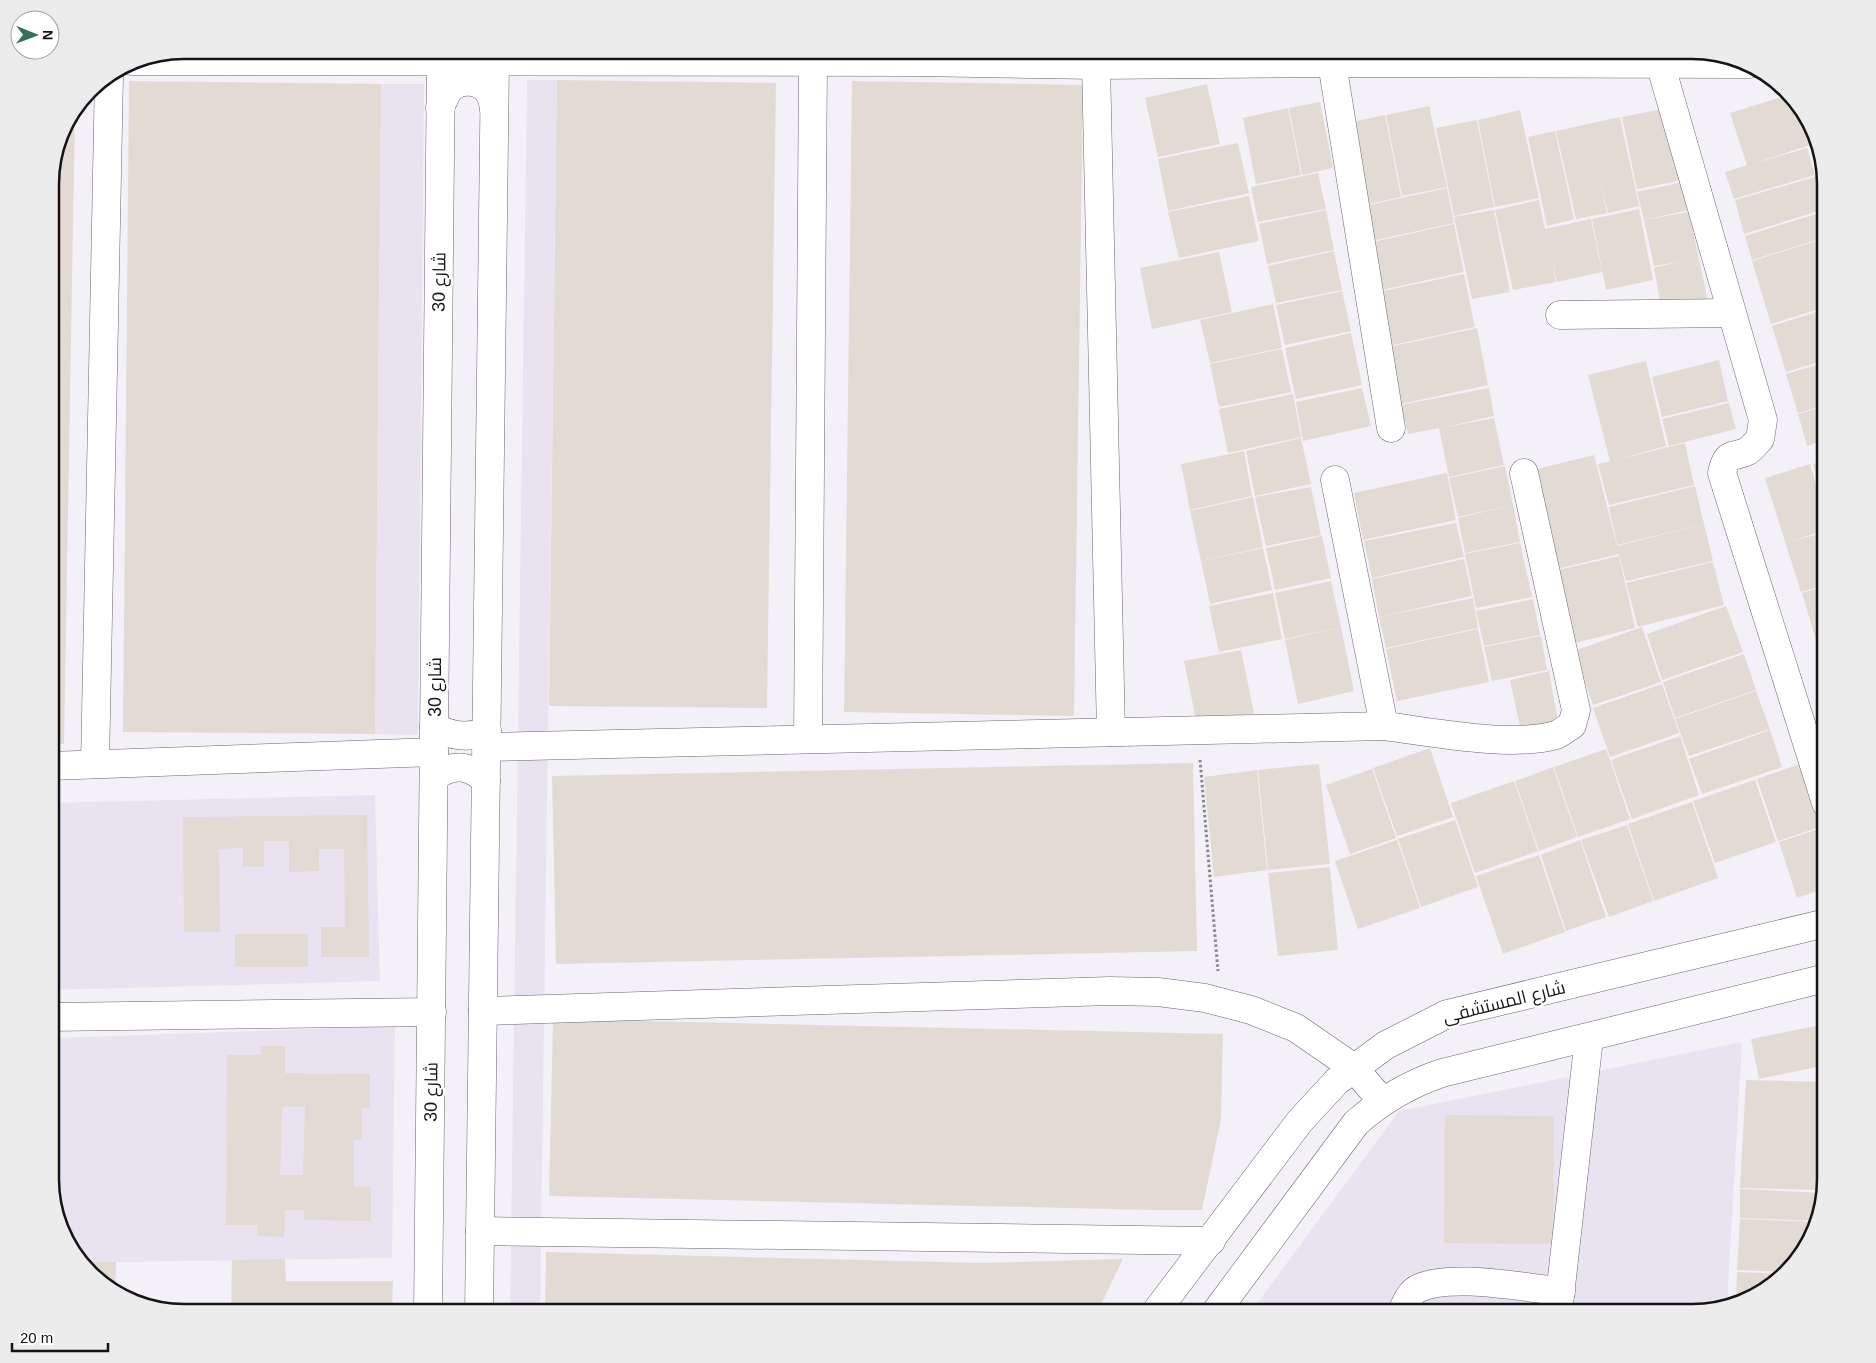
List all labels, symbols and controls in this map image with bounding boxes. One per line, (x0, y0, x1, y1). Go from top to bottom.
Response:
north arrow (10, 10, 60, 60)
text: N (40, 30, 56, 40)
street label: شارع 30 (428, 252, 452, 312)
street label: شارع 30 (425, 657, 447, 717)
street label: شارع المستشفى (1441, 977, 1568, 1029)
street label: شارع 30 (420, 1062, 444, 1122)
scale bar (12, 1320, 109, 1352)
text: 20 m (20, 1329, 53, 1346)

